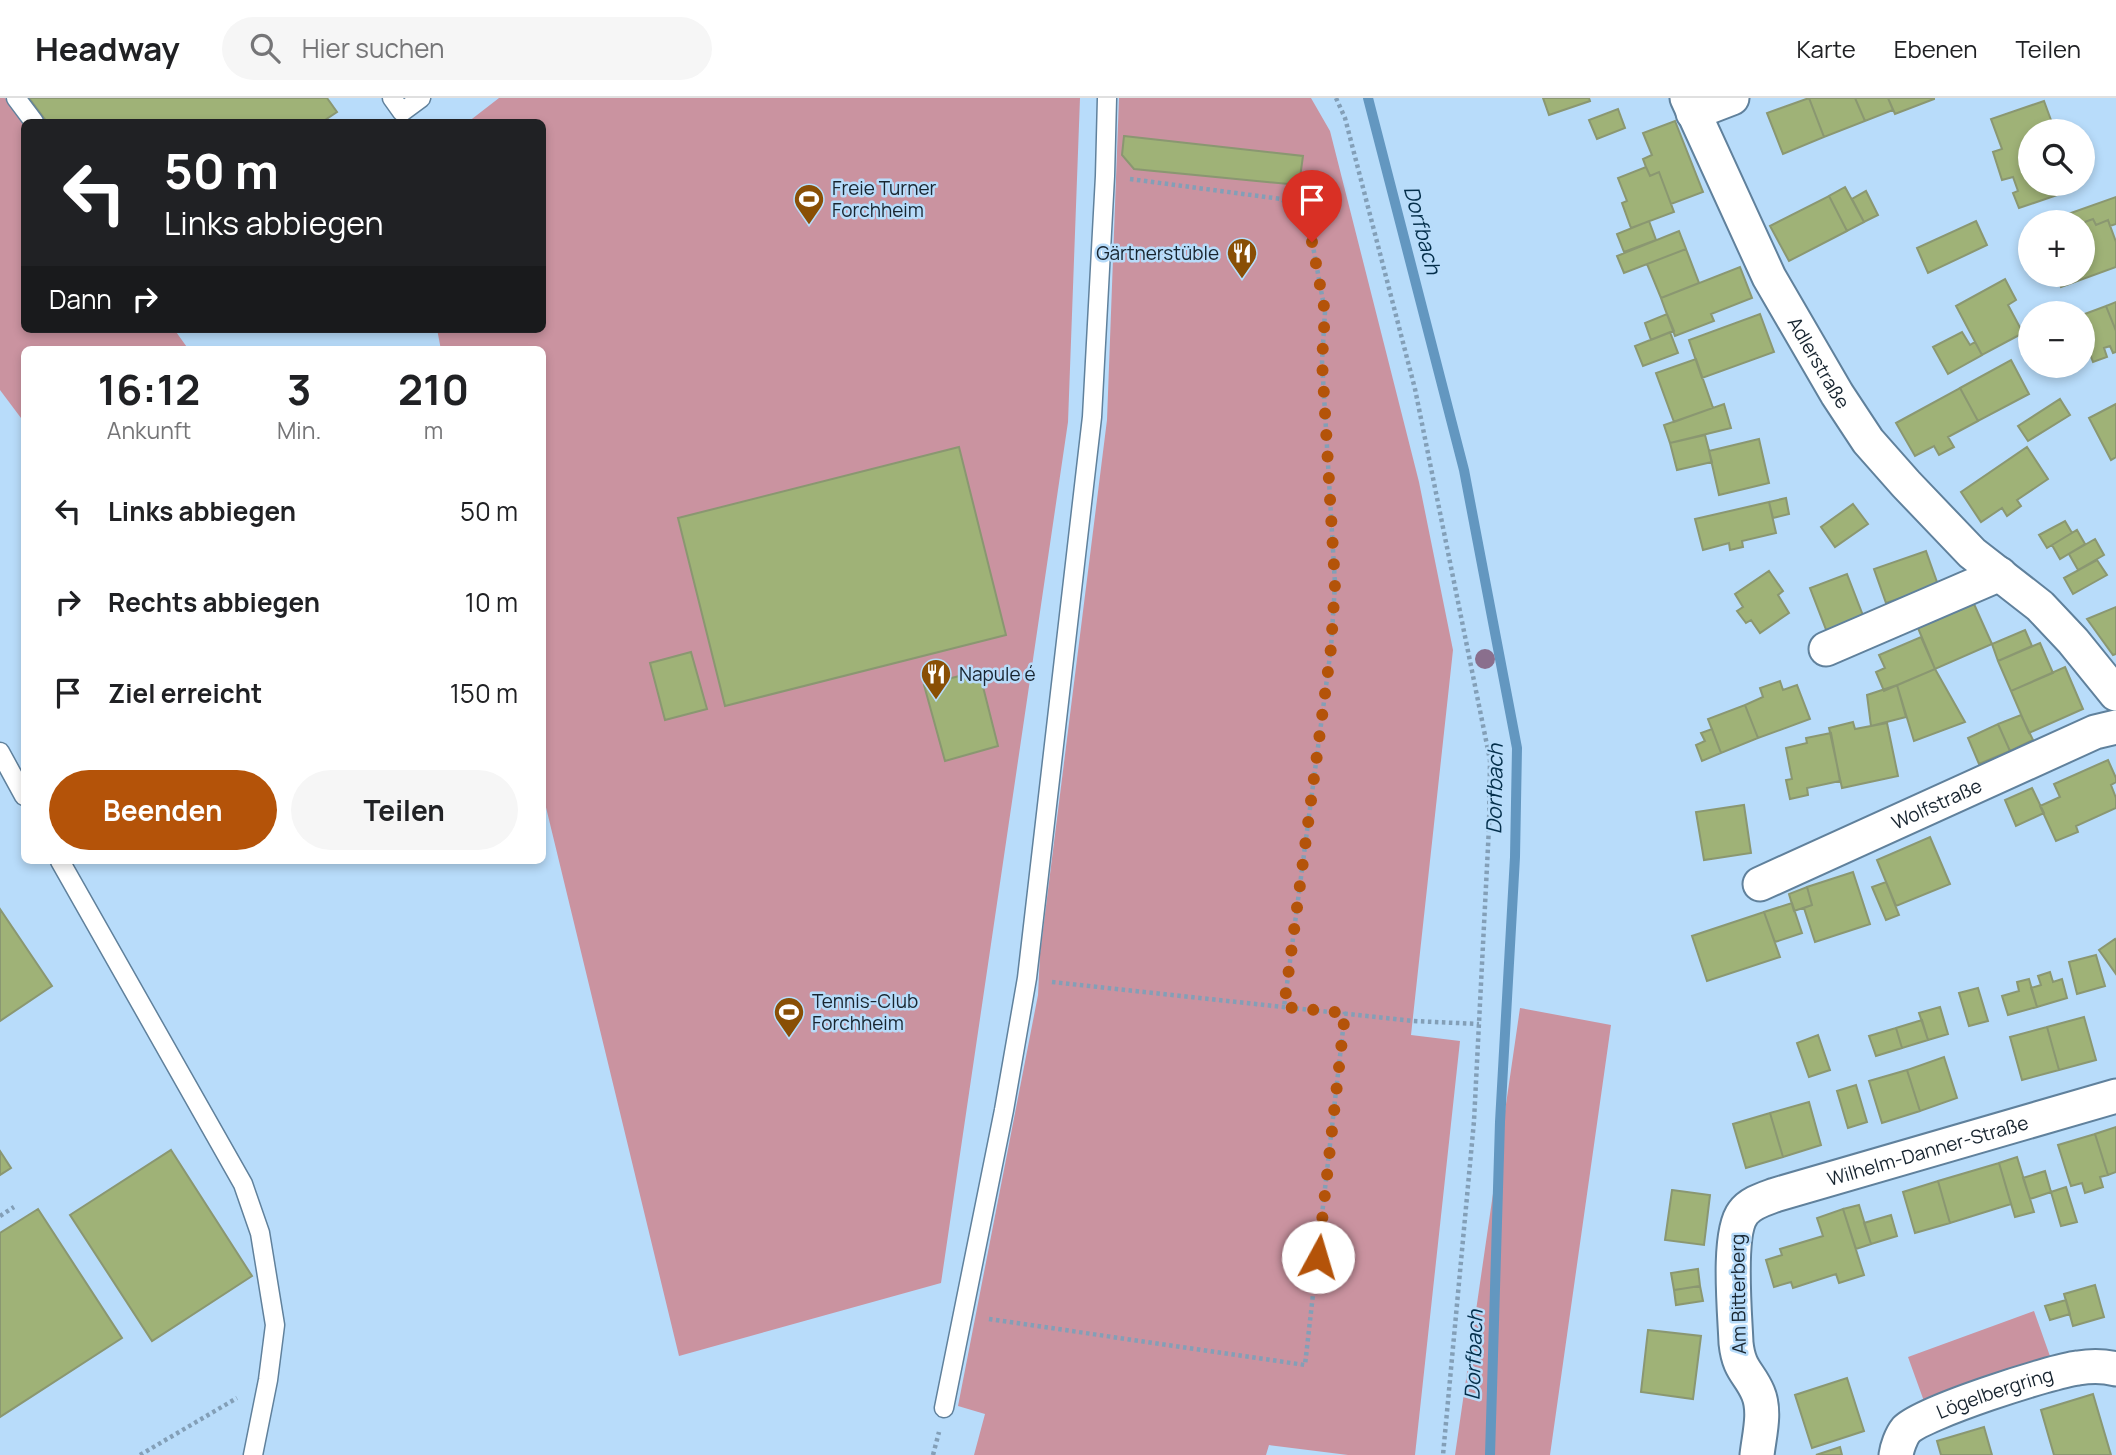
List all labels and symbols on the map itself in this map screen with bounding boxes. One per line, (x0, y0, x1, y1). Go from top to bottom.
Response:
pin (1282, 170, 1342, 242)
place label: Freie Turner Forchheim (832, 175, 937, 223)
sports icon: Freie Turner Forchheim (792, 182, 826, 226)
water label: Dorfbach (1398, 182, 1449, 278)
restaurant icon: Gärtnerstüble (1225, 236, 1259, 280)
place label: Gärtnerstüble (1096, 240, 1219, 266)
street label: Adlerstraße (1782, 312, 1856, 414)
restaurant icon: Napule é (919, 657, 953, 701)
place label: Napule é (959, 661, 1036, 687)
water label: Dorfbach (1479, 742, 1509, 834)
street label: Wolfstraße (1887, 772, 1986, 836)
place label: Tennis-Club Forchheim (812, 988, 918, 1036)
sports icon: Tennis-Club Forchheim (772, 995, 806, 1039)
street label: Wilhelm-Danner-Straße (1824, 1109, 2031, 1192)
position arrow (1281, 1220, 1355, 1294)
street label: Am Bitterberg (1724, 1234, 1752, 1354)
water label: Dorfbach (1457, 1308, 1489, 1401)
street label: Lögelbergring (1932, 1361, 2056, 1425)

